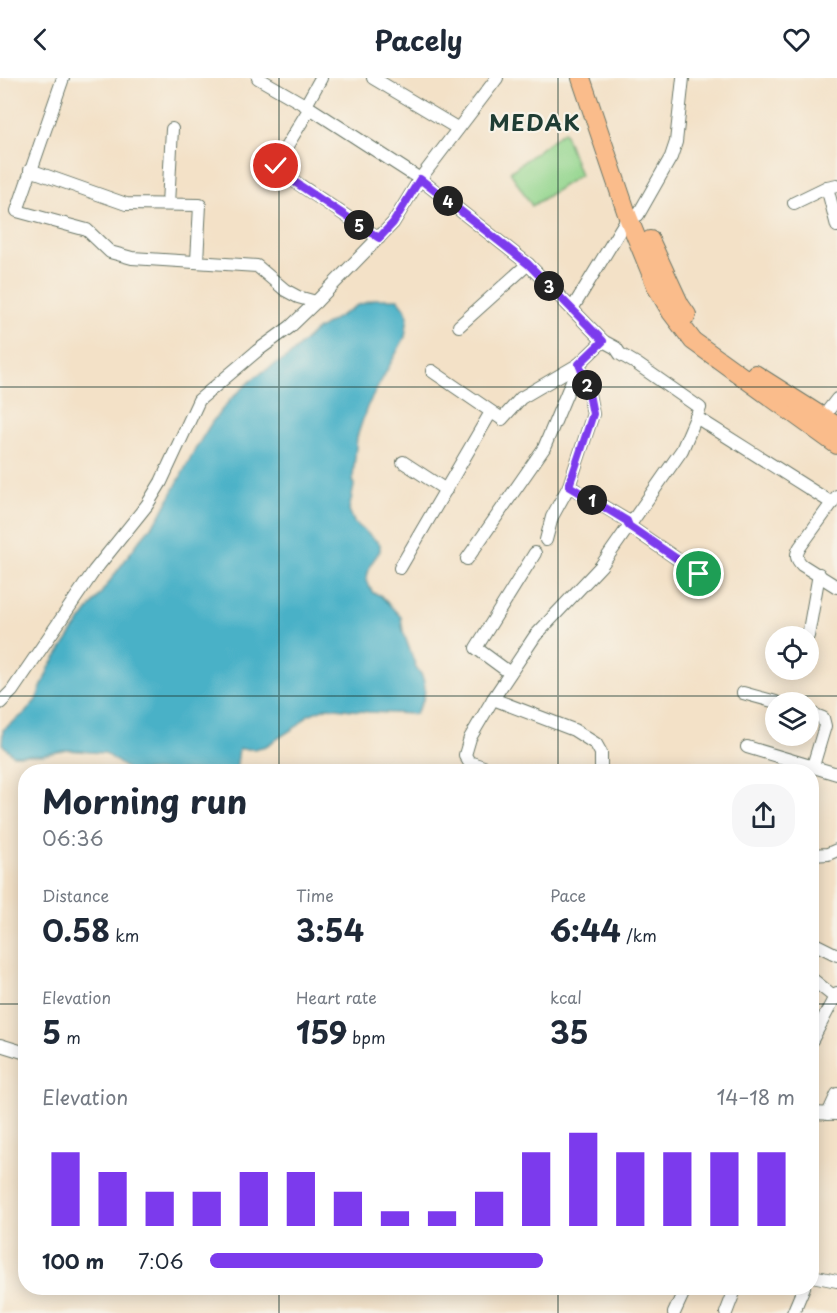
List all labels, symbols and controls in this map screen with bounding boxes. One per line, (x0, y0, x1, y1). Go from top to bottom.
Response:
text: Pacely (374, 19, 463, 60)
icon: back (24, 23, 57, 56)
icon: heart (780, 23, 813, 56)
district label: MEDAK (489, 105, 581, 138)
pin (250, 140, 301, 191)
icon: check (259, 149, 292, 182)
pin: 4 (433, 186, 463, 216)
text: 4 (443, 189, 453, 213)
pin: 5 (344, 210, 374, 240)
text: 5 (354, 213, 364, 237)
pin: 3 (534, 271, 564, 301)
text: 3 (544, 274, 554, 298)
pin: 2 (572, 370, 602, 400)
text: 2 (581, 373, 593, 397)
pin: 1 (577, 485, 607, 515)
text: 1 (588, 488, 596, 512)
pin (673, 548, 724, 599)
icon: arrive (682, 557, 715, 590)
map controls (765, 626, 819, 746)
button: locate (765, 626, 819, 680)
button: layers (765, 692, 819, 746)
text: Morning run (42, 775, 247, 825)
button: share (732, 784, 795, 847)
text: 06:36 (42, 823, 104, 853)
text: Distance (42, 883, 109, 907)
text: Time (296, 883, 334, 907)
text: Pace (550, 883, 586, 907)
text: 0.58 (42, 907, 110, 952)
text: 3:54 (296, 907, 364, 952)
text: 6:44 (550, 907, 621, 952)
text: km (110, 923, 139, 947)
text: /km (621, 923, 657, 947)
text: Elevation (42, 985, 111, 1009)
text: Heart rate (296, 985, 377, 1009)
text: kcal (550, 985, 582, 1009)
text: 5 (42, 1009, 61, 1054)
text: 159 (296, 1009, 347, 1054)
text: 35 (550, 1009, 589, 1054)
text: m (61, 1025, 81, 1049)
text: bpm (347, 1025, 386, 1049)
text: Elevation (42, 1082, 128, 1112)
text: 14–18 m (716, 1082, 795, 1112)
text: 100 m (42, 1246, 104, 1276)
text: 7:06 (138, 1246, 183, 1276)

